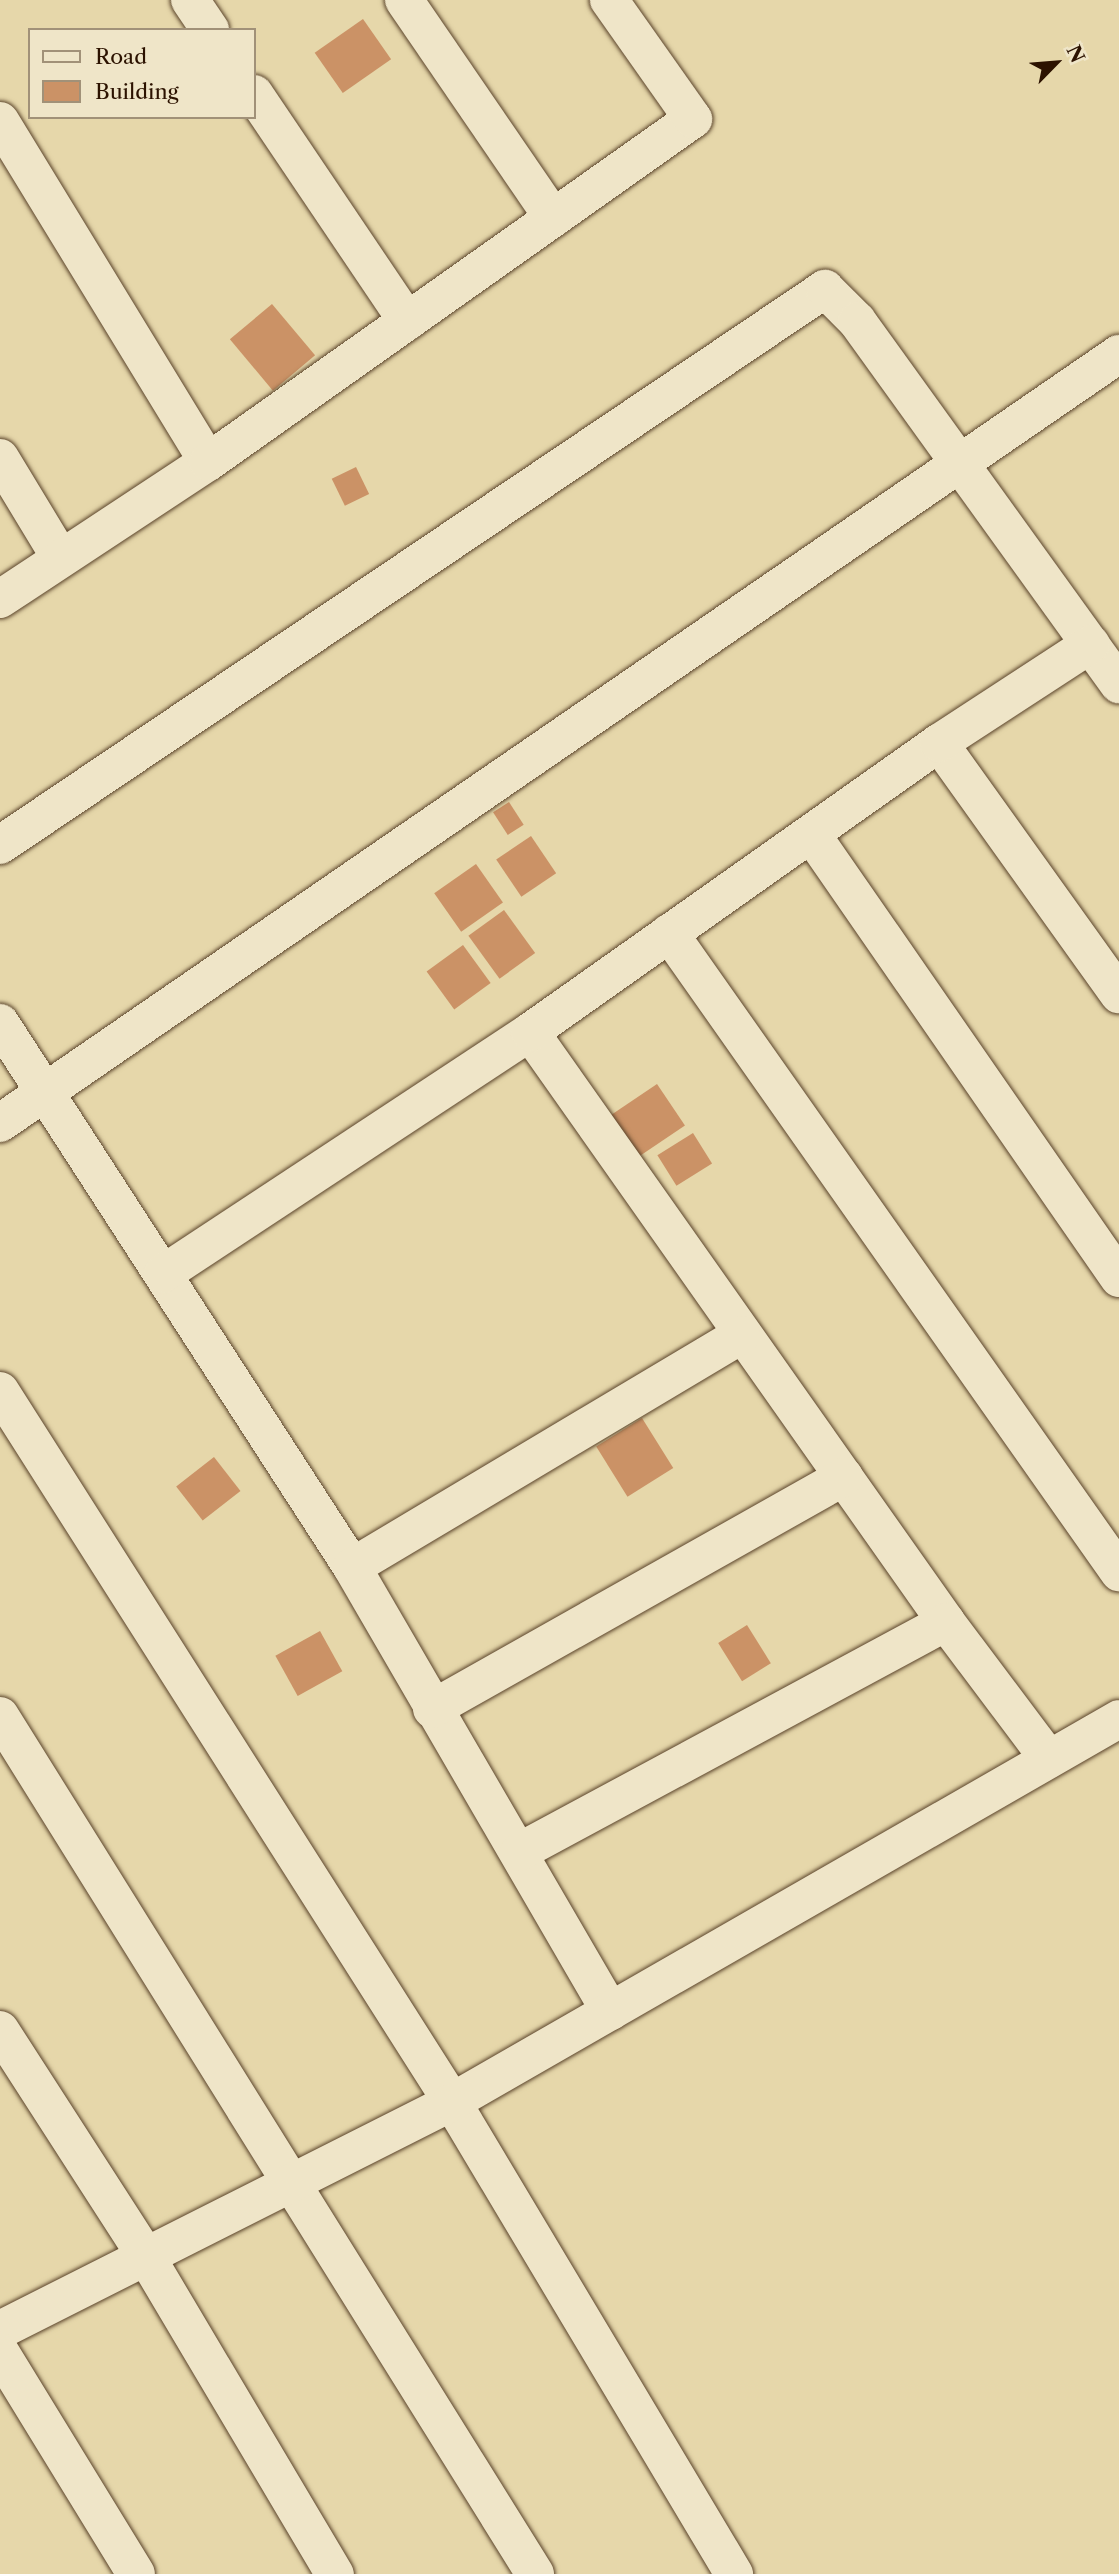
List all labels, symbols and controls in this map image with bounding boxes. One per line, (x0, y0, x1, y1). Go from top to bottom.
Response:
legend (28, 28, 256, 119)
north arrow (1021, 28, 1091, 98)
text: N (1062, 42, 1089, 66)
text: Road (95, 44, 147, 69)
text: Building (95, 79, 179, 104)

